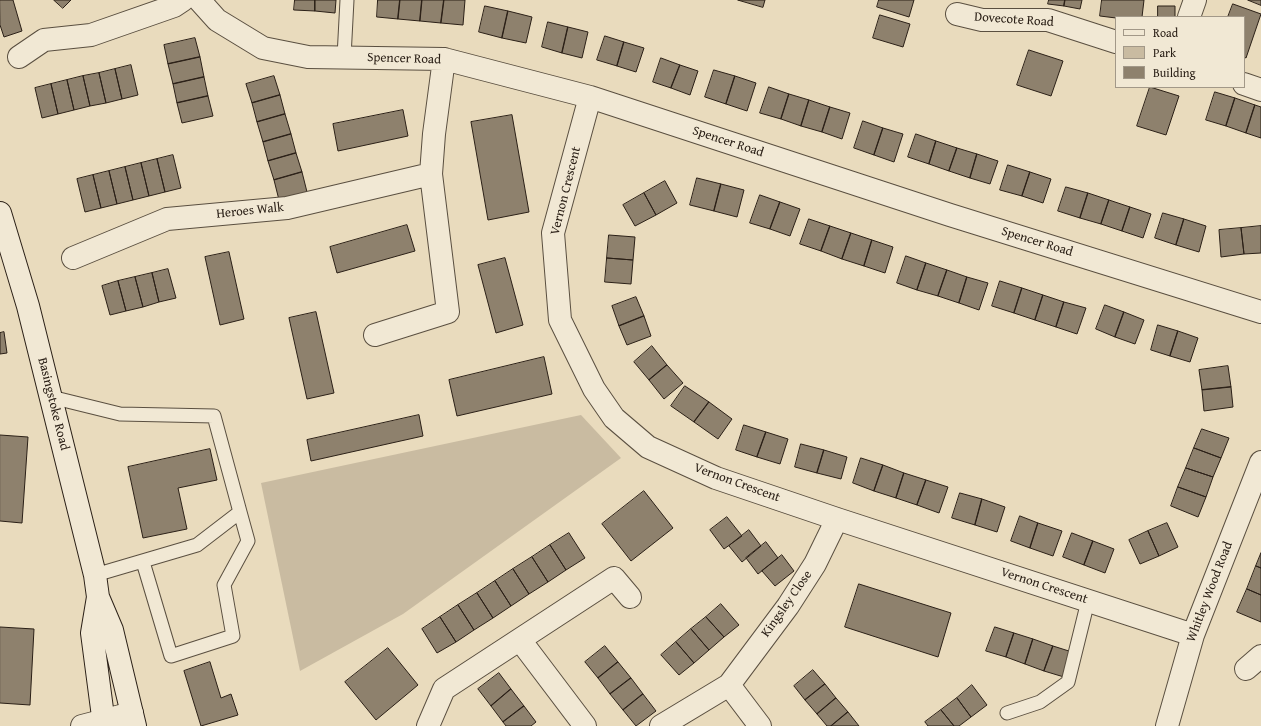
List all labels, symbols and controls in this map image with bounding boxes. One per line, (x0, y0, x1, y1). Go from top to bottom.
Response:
street label: Dovecote Road (974, 9, 1054, 31)
legend (1115, 16, 1245, 88)
text: Road (1153, 24, 1178, 41)
text: Park (1153, 44, 1176, 61)
street label: Spencer Road (367, 50, 441, 68)
text: Building (1153, 64, 1196, 81)
street label: Spencer Road (690, 123, 766, 161)
street label: Vernon Crescent (547, 145, 585, 237)
street label: Heroes Walk (216, 200, 284, 222)
street label: Spencer Road (999, 224, 1075, 260)
street label: Basingstoke Road (34, 356, 72, 452)
street label: Vernon Crescent (692, 460, 782, 506)
street label: Whitley Wood Road (1184, 539, 1236, 645)
street label: Vernon Crescent (999, 565, 1089, 607)
street label: Kingsley Close (758, 568, 816, 640)

